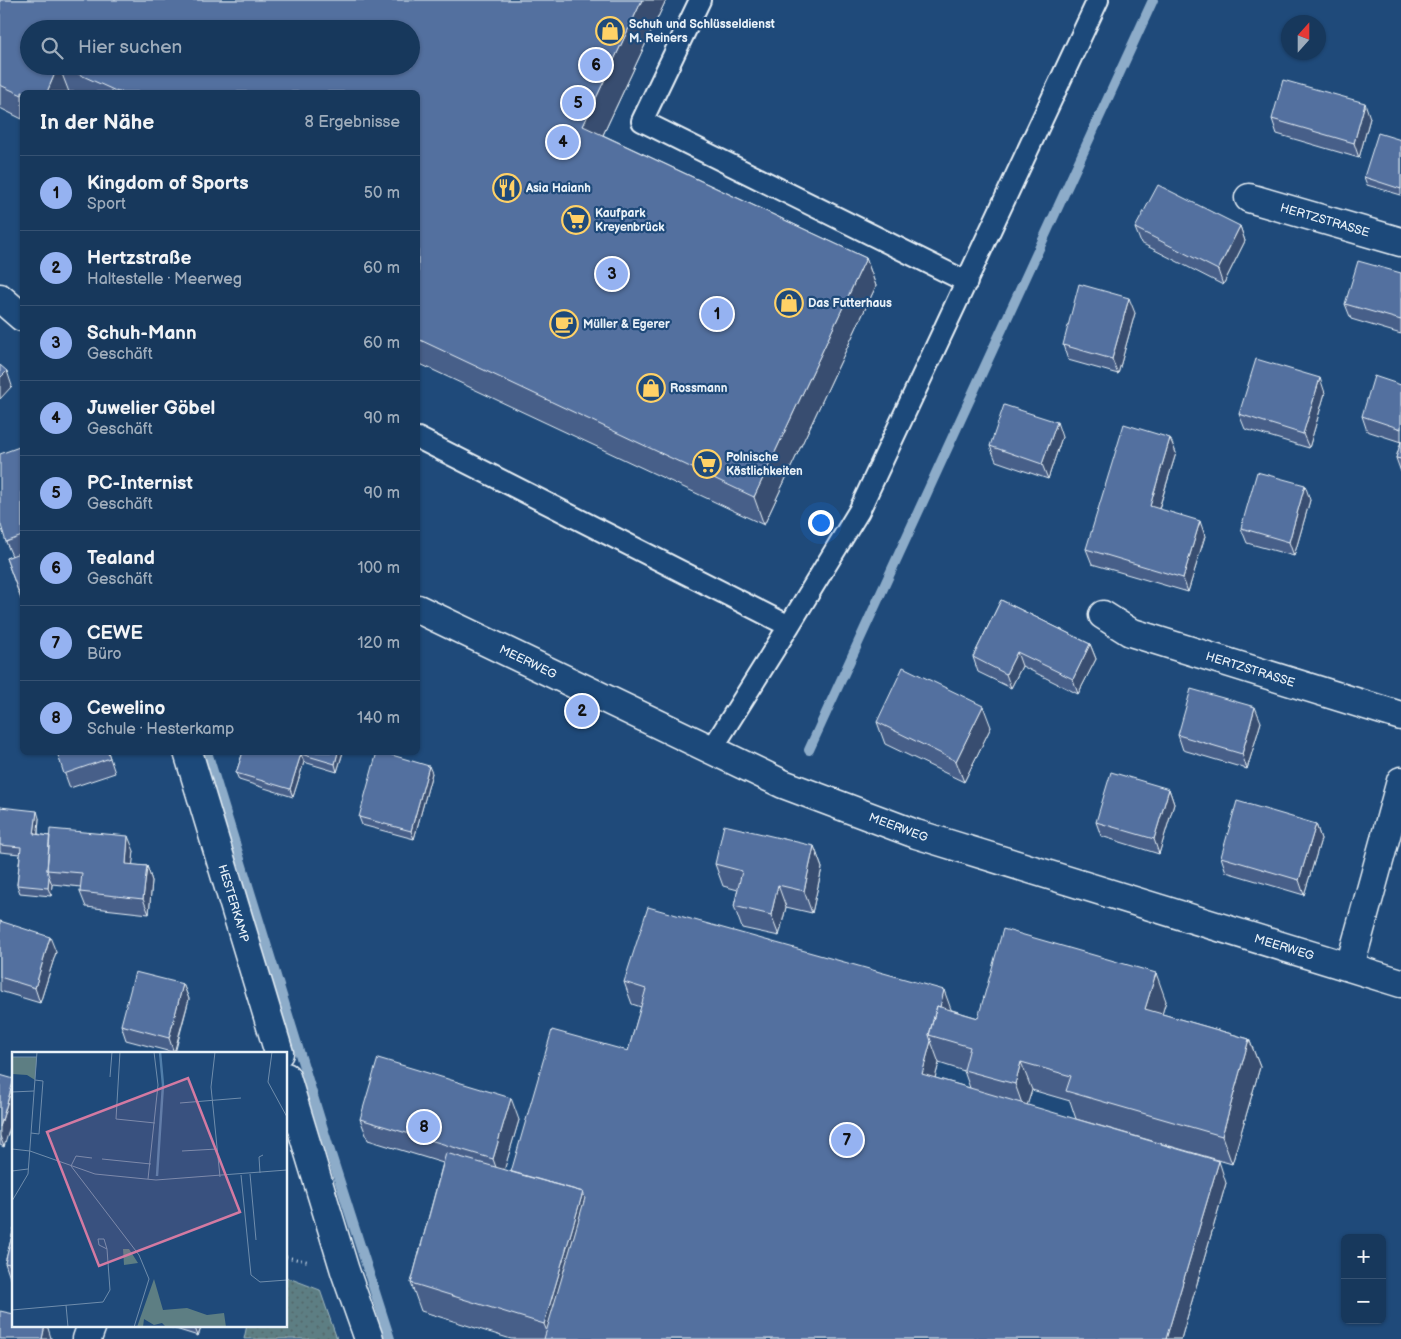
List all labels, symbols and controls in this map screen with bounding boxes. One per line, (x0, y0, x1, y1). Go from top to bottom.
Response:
north arrow (1281, 15, 1326, 60)
shop icon: Schuh und Schlüsseldienst M. Reiners (595, 16, 625, 46)
place label: Schuh und Schlüsseldienst M. Reiners (629, 17, 775, 46)
search box (20, 20, 420, 75)
icon: search (38, 34, 66, 62)
text: Hier suchen (78, 36, 182, 59)
pin: 6 (580, 46, 612, 84)
pin: 5 (562, 84, 594, 122)
text: In der Nähe (40, 110, 154, 135)
text: 8 Ergebnisse (304, 113, 400, 132)
pin: 4 (547, 123, 579, 161)
text: Kingdom of Sports (87, 172, 249, 195)
restaurant icon: Asia Haianh (492, 173, 522, 203)
place label: Asia Haianh (525, 181, 591, 196)
text: 1 (53, 184, 59, 203)
text: 50 m (364, 184, 400, 203)
text: Sport (87, 195, 126, 214)
street label: HERTZSTRASSE (1278, 200, 1371, 240)
supermarket icon: Kaufpark Kreyenbrück (561, 205, 591, 235)
place label: Kaufpark Kreyenbrück (595, 206, 665, 235)
text: Hertzstraße (87, 247, 192, 270)
pin: 3 (596, 255, 628, 293)
text: 2 (51, 259, 61, 278)
text: 60 m (363, 259, 400, 278)
text: Haltestelle · Meerweg (87, 270, 242, 289)
shop icon: Das Futterhaus (774, 288, 804, 318)
pin: 1 (701, 295, 733, 333)
place label: Das Futterhaus (808, 296, 892, 311)
cafe icon: Müller & Egerer (549, 309, 579, 339)
place label: Müller & Egerer (583, 317, 670, 332)
text: Schuh-Mann (87, 322, 197, 345)
text: 3 (51, 334, 61, 353)
text: 60 m (363, 334, 400, 353)
text: Geschäft (87, 345, 153, 364)
shop icon: Rossmann (636, 373, 666, 403)
place label: Rossmann (670, 381, 728, 396)
text: Juwelier Göbel (87, 397, 215, 420)
text: 4 (51, 409, 61, 428)
text: 90 m (364, 409, 400, 428)
text: Geschäft (87, 420, 153, 439)
supermarket icon: Polnische Köstlichkeiten (692, 449, 722, 479)
place label: Polnische Köstlichkeiten (726, 450, 803, 479)
text: PC-Internist (87, 472, 193, 495)
text: 5 (51, 484, 61, 503)
text: 90 m (364, 484, 400, 503)
text: Geschäft (87, 495, 153, 514)
your location (808, 510, 834, 536)
text: Tealand (87, 547, 155, 570)
text: 6 (51, 559, 61, 578)
text: 100 m (357, 559, 400, 578)
text: Geschäft (87, 570, 153, 589)
text: CEWE (87, 622, 143, 645)
text: 7 (52, 634, 60, 653)
text: 120 m (357, 634, 400, 653)
street label: MEERWEG (497, 642, 559, 682)
text: Büro (87, 645, 122, 664)
street label: HERTZSTRASSE (1204, 648, 1297, 690)
pin: 2 (566, 692, 598, 730)
text: Cewelino (87, 697, 165, 720)
text: 8 (51, 709, 61, 728)
text: 140 m (357, 709, 400, 728)
text: Schule · Hesterkamp (87, 720, 234, 739)
street label: MEERWEG (867, 809, 930, 845)
street label: HESTERKAMP (215, 863, 253, 944)
street label: MEERWEG (1252, 931, 1316, 963)
inset map (12, 1052, 288, 1326)
pin: 8 (408, 1108, 440, 1146)
pin: 7 (831, 1121, 863, 1159)
map controls (1341, 1234, 1386, 1324)
button: + (1341, 1234, 1386, 1279)
button: − (1341, 1279, 1386, 1324)

